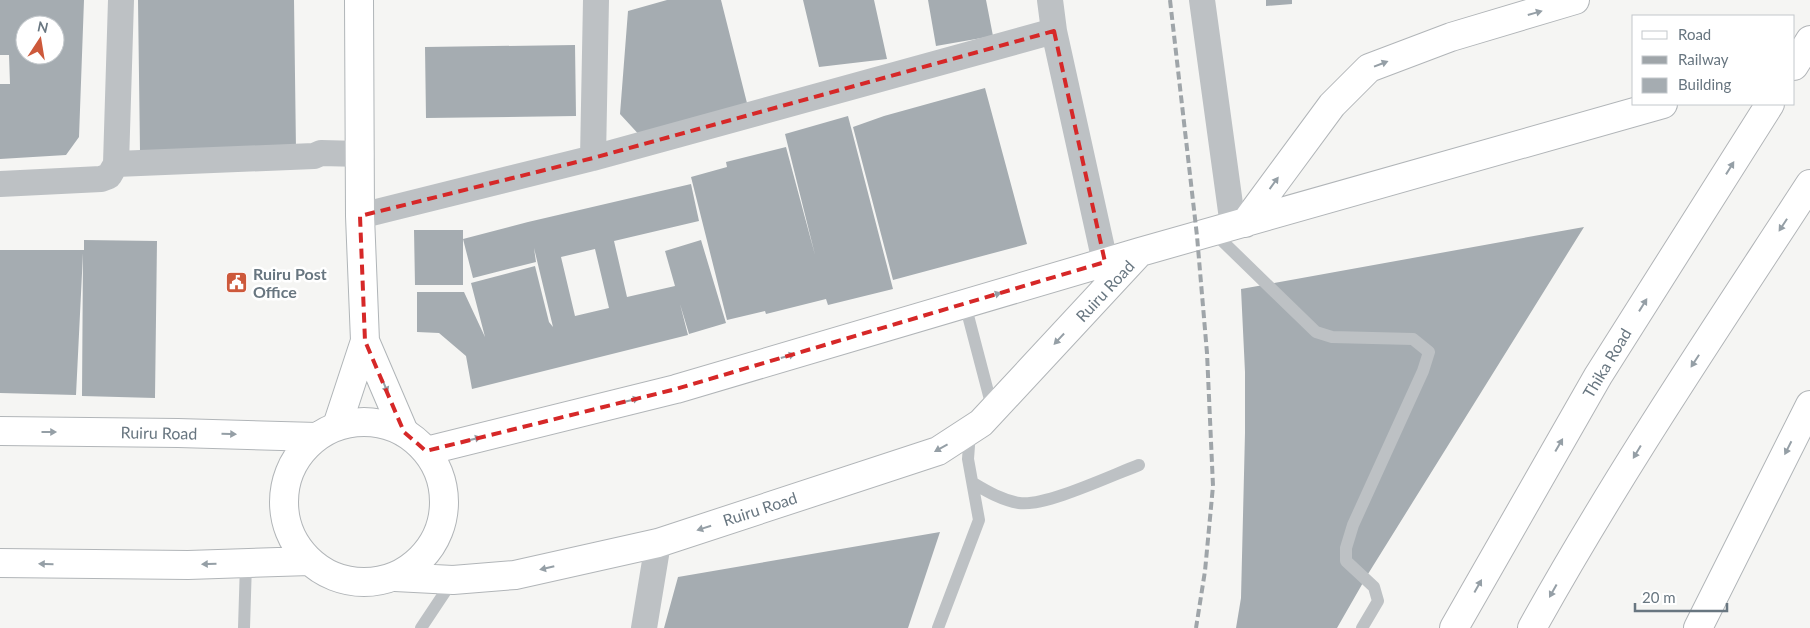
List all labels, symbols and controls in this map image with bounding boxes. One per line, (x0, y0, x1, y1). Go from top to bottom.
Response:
one-way arrow (1528, 8, 1543, 16)
north arrow (15, 15, 65, 65)
legend (1632, 15, 1795, 105)
text: N (36, 17, 50, 36)
text: Road (1678, 25, 1711, 43)
text: Railway (1678, 50, 1729, 68)
one-way arrow (1374, 60, 1389, 68)
text: Building (1678, 75, 1731, 93)
one-way arrow (1725, 161, 1734, 175)
one-way arrow (1269, 176, 1279, 190)
one-way arrow (1779, 219, 1788, 232)
street label: Ruiru Road (1071, 256, 1138, 325)
place label: Ruiru Post Office (253, 264, 327, 301)
public building icon: Ruiru Post Office (225, 271, 249, 295)
one-way arrow (987, 291, 1002, 299)
one-way arrow (1638, 299, 1648, 312)
street label: Thika Road (1578, 325, 1635, 401)
one-way arrow (1053, 333, 1065, 345)
one-way arrow (781, 352, 796, 360)
one-way arrow (1690, 355, 1699, 368)
one-way arrow (381, 379, 389, 393)
one-way arrow (624, 396, 639, 404)
street label: Ruiru Road (120, 422, 198, 443)
one-way arrow (41, 428, 57, 436)
one-way arrow (221, 431, 237, 439)
one-way arrow (466, 435, 481, 443)
one-way arrow (1554, 438, 1563, 451)
one-way arrow (1784, 441, 1792, 455)
one-way arrow (933, 444, 948, 452)
one-way arrow (1633, 445, 1642, 458)
street label: Ruiru Road (720, 488, 799, 529)
one-way arrow (696, 524, 711, 532)
one-way arrow (38, 560, 54, 568)
one-way arrow (200, 561, 216, 569)
one-way arrow (539, 564, 554, 572)
one-way arrow (1474, 578, 1482, 593)
scale bar (1635, 580, 1728, 612)
one-way arrow (1549, 583, 1557, 598)
text: 20 m (1642, 588, 1676, 606)

